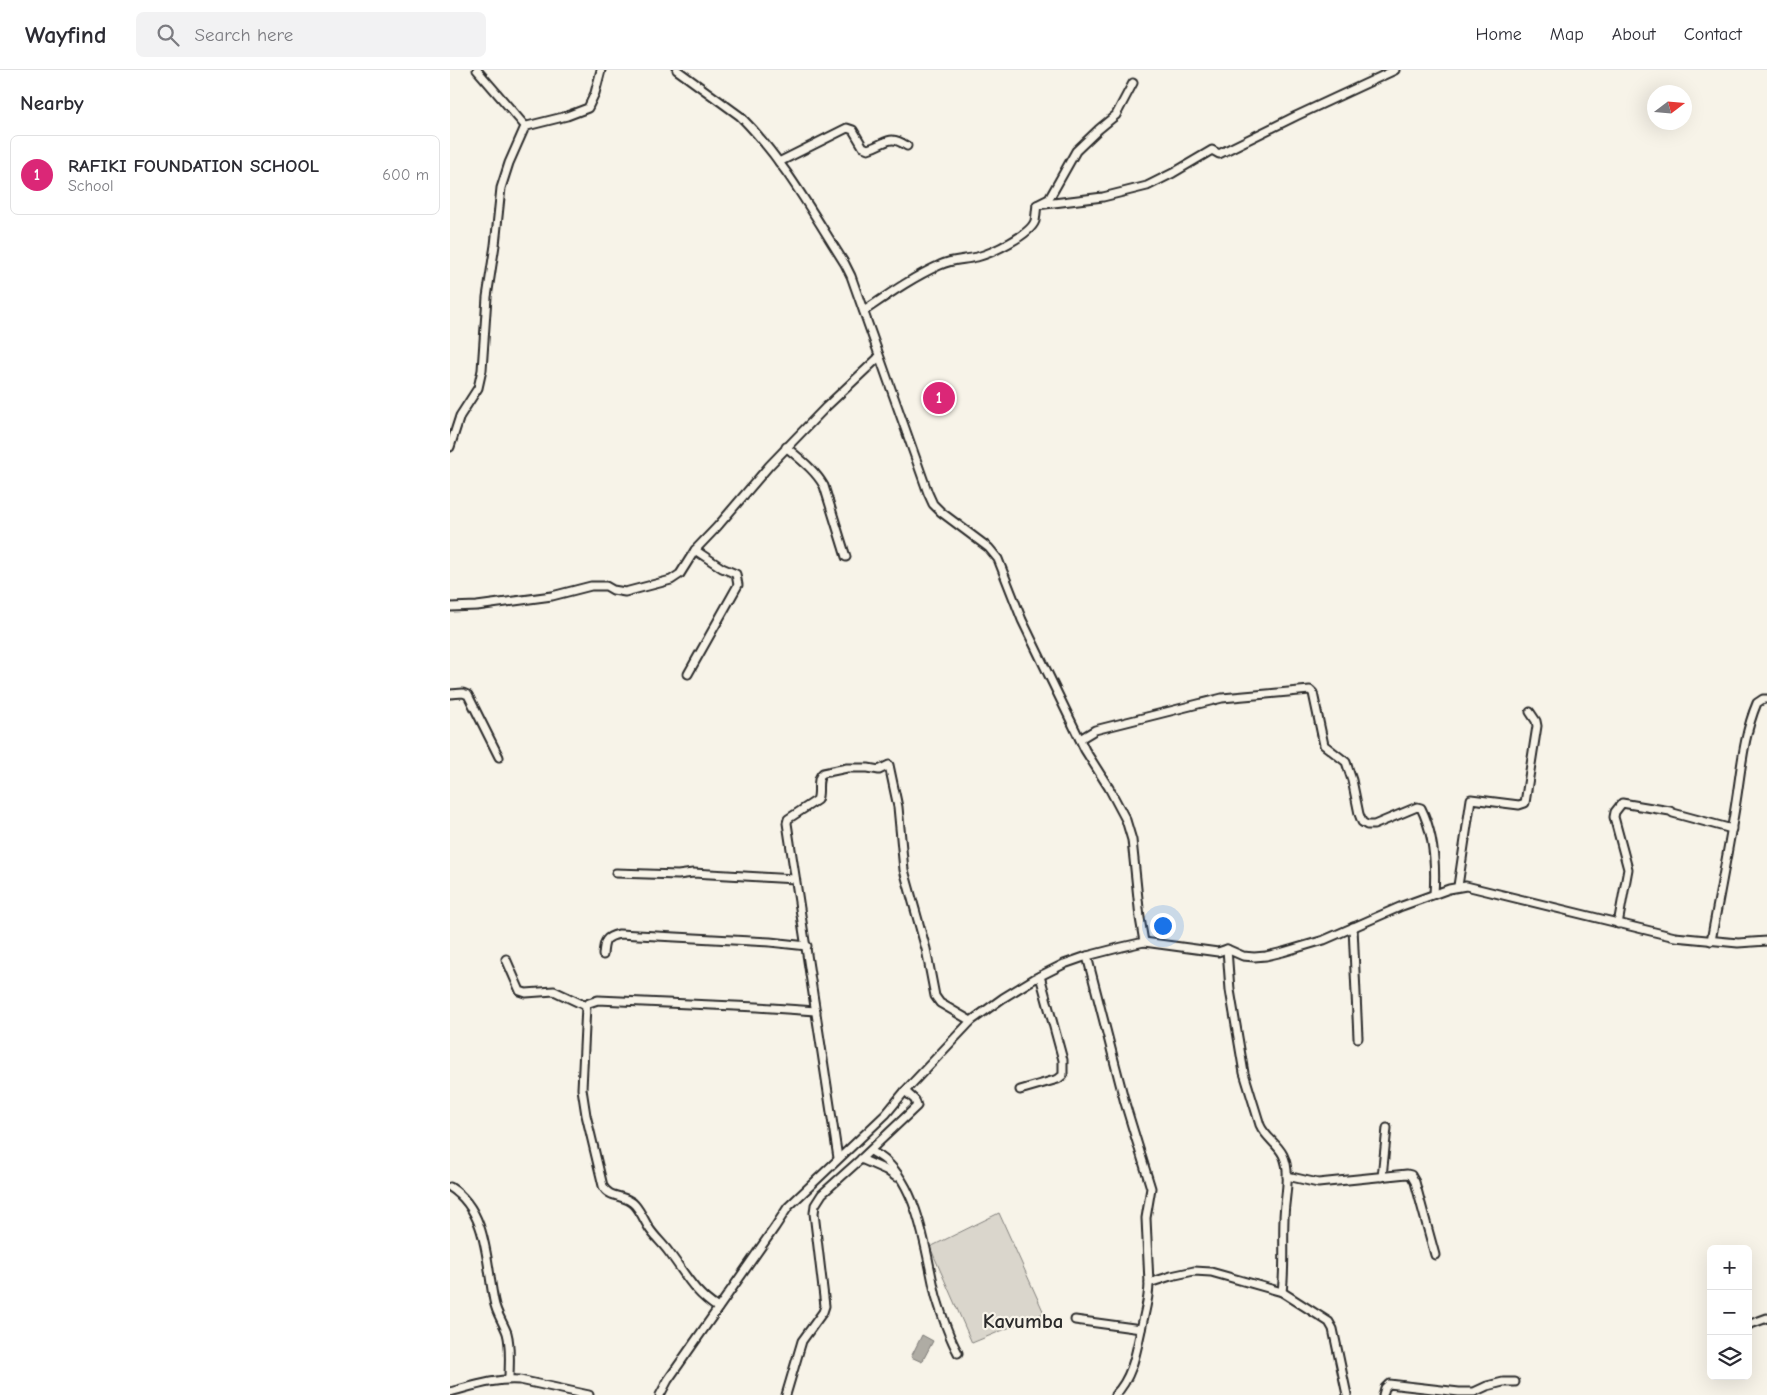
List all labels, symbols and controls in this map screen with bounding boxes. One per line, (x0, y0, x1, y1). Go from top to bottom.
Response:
search box (136, 12, 486, 57)
text: Wayfind (25, 21, 106, 49)
icon: search (154, 21, 182, 49)
text: Search here (194, 24, 293, 46)
text: Home (1475, 24, 1522, 45)
text: Map (1550, 24, 1584, 45)
text: About (1612, 24, 1656, 45)
text: Contact (1684, 24, 1742, 45)
north arrow (1647, 85, 1692, 130)
text: Nearby (20, 91, 84, 115)
text: RAFIKI FOUNDATION SCHOOL (68, 155, 319, 177)
text: 1 (34, 166, 40, 184)
text: 600 m (382, 166, 429, 184)
text: School (68, 177, 114, 195)
pin: 1 (923, 379, 955, 417)
your location (1150, 913, 1176, 939)
map controls (1707, 1245, 1752, 1380)
button: + (1707, 1245, 1752, 1290)
button: − (1707, 1290, 1752, 1335)
district label: Kavumba (983, 1309, 1063, 1333)
button: layers (1707, 1335, 1752, 1380)

